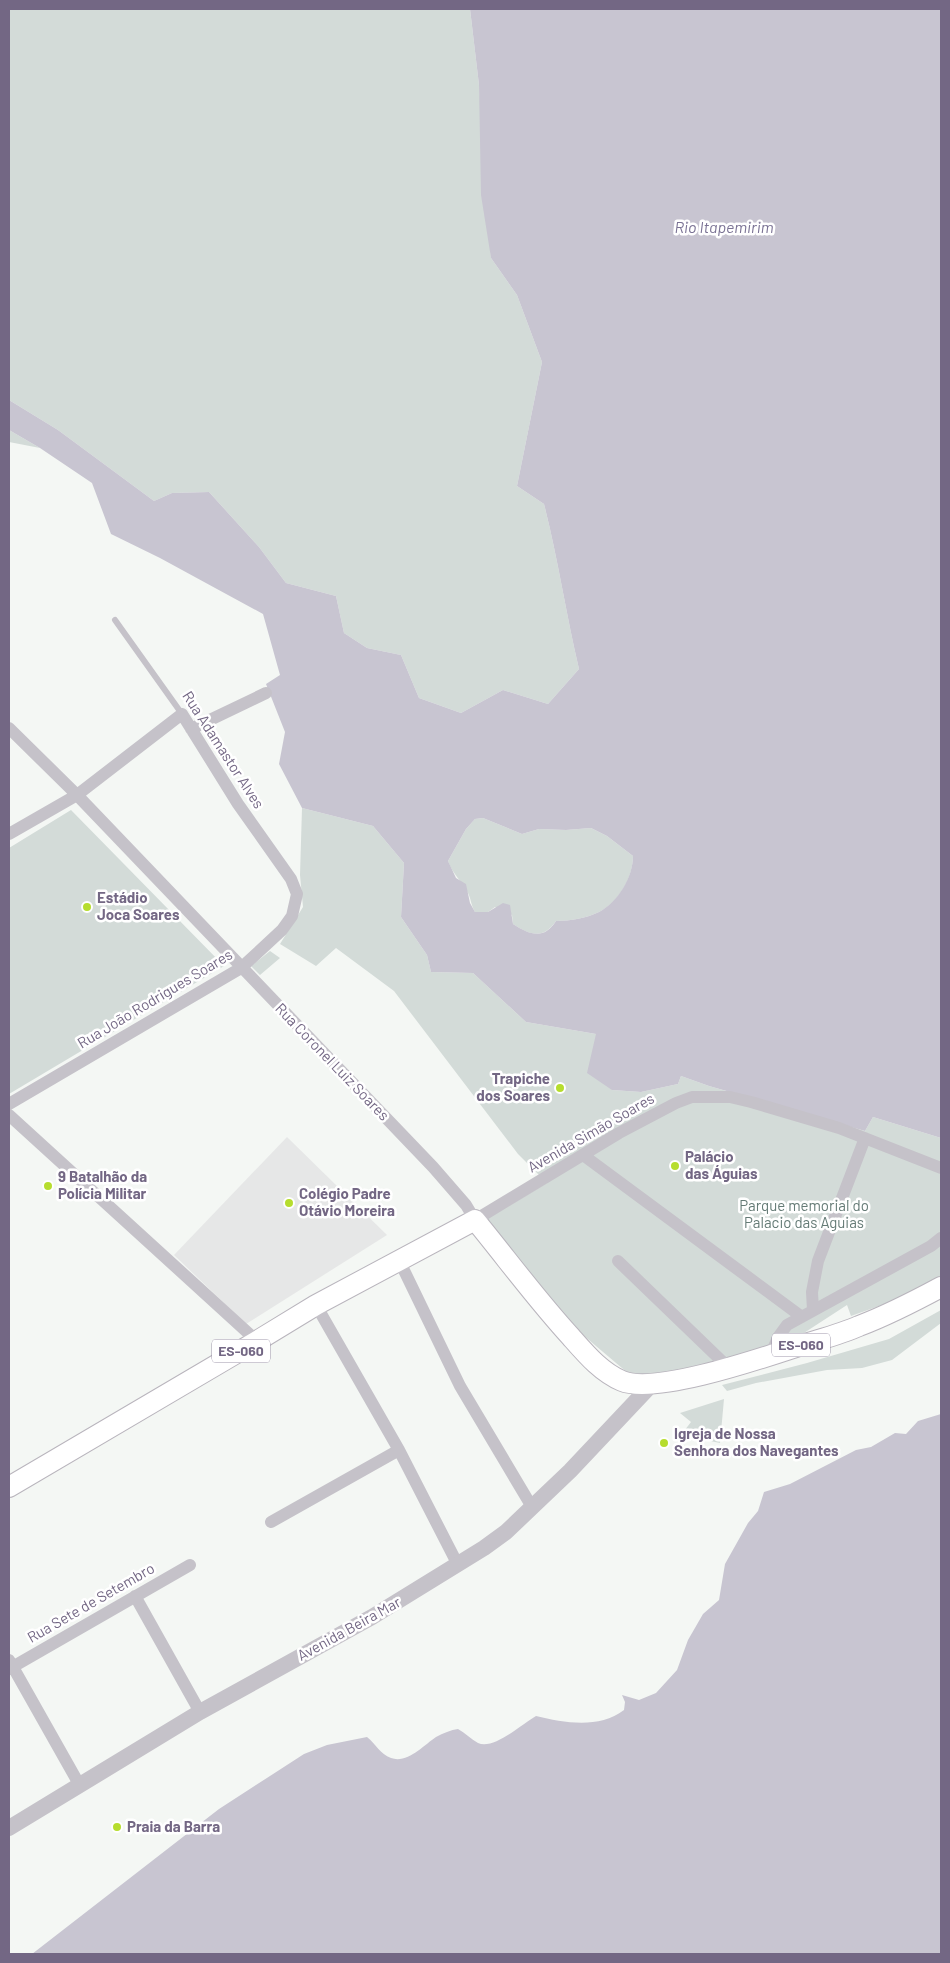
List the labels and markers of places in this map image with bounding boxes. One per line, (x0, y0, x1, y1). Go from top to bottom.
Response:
place label: Estádio Joca Soares (97, 888, 180, 923)
marker: Estádio Joca Soares (81, 901, 93, 913)
place label: Trapiche dos Soares (476, 1069, 550, 1104)
marker: Trapiche dos Soares (554, 1082, 566, 1094)
place label: Palácio das Águias (685, 1147, 758, 1182)
marker: Palácio das Águias (669, 1160, 681, 1172)
place label: 9 Batalhão da Polícia Militar (58, 1167, 147, 1202)
marker: 9 Batalhão da Polícia Militar (42, 1180, 54, 1192)
place label: Colégio Padre Otávio Moreira (299, 1184, 395, 1219)
marker: Colégio Padre Otávio Moreira (283, 1197, 295, 1209)
place label: Igreja de Nossa Senhora dos Navegantes (674, 1424, 839, 1459)
marker: Igreja de Nossa Senhora dos Navegantes (658, 1437, 670, 1449)
place label: Praia da Barra (127, 1817, 220, 1835)
marker: Praia da Barra (111, 1821, 123, 1833)

